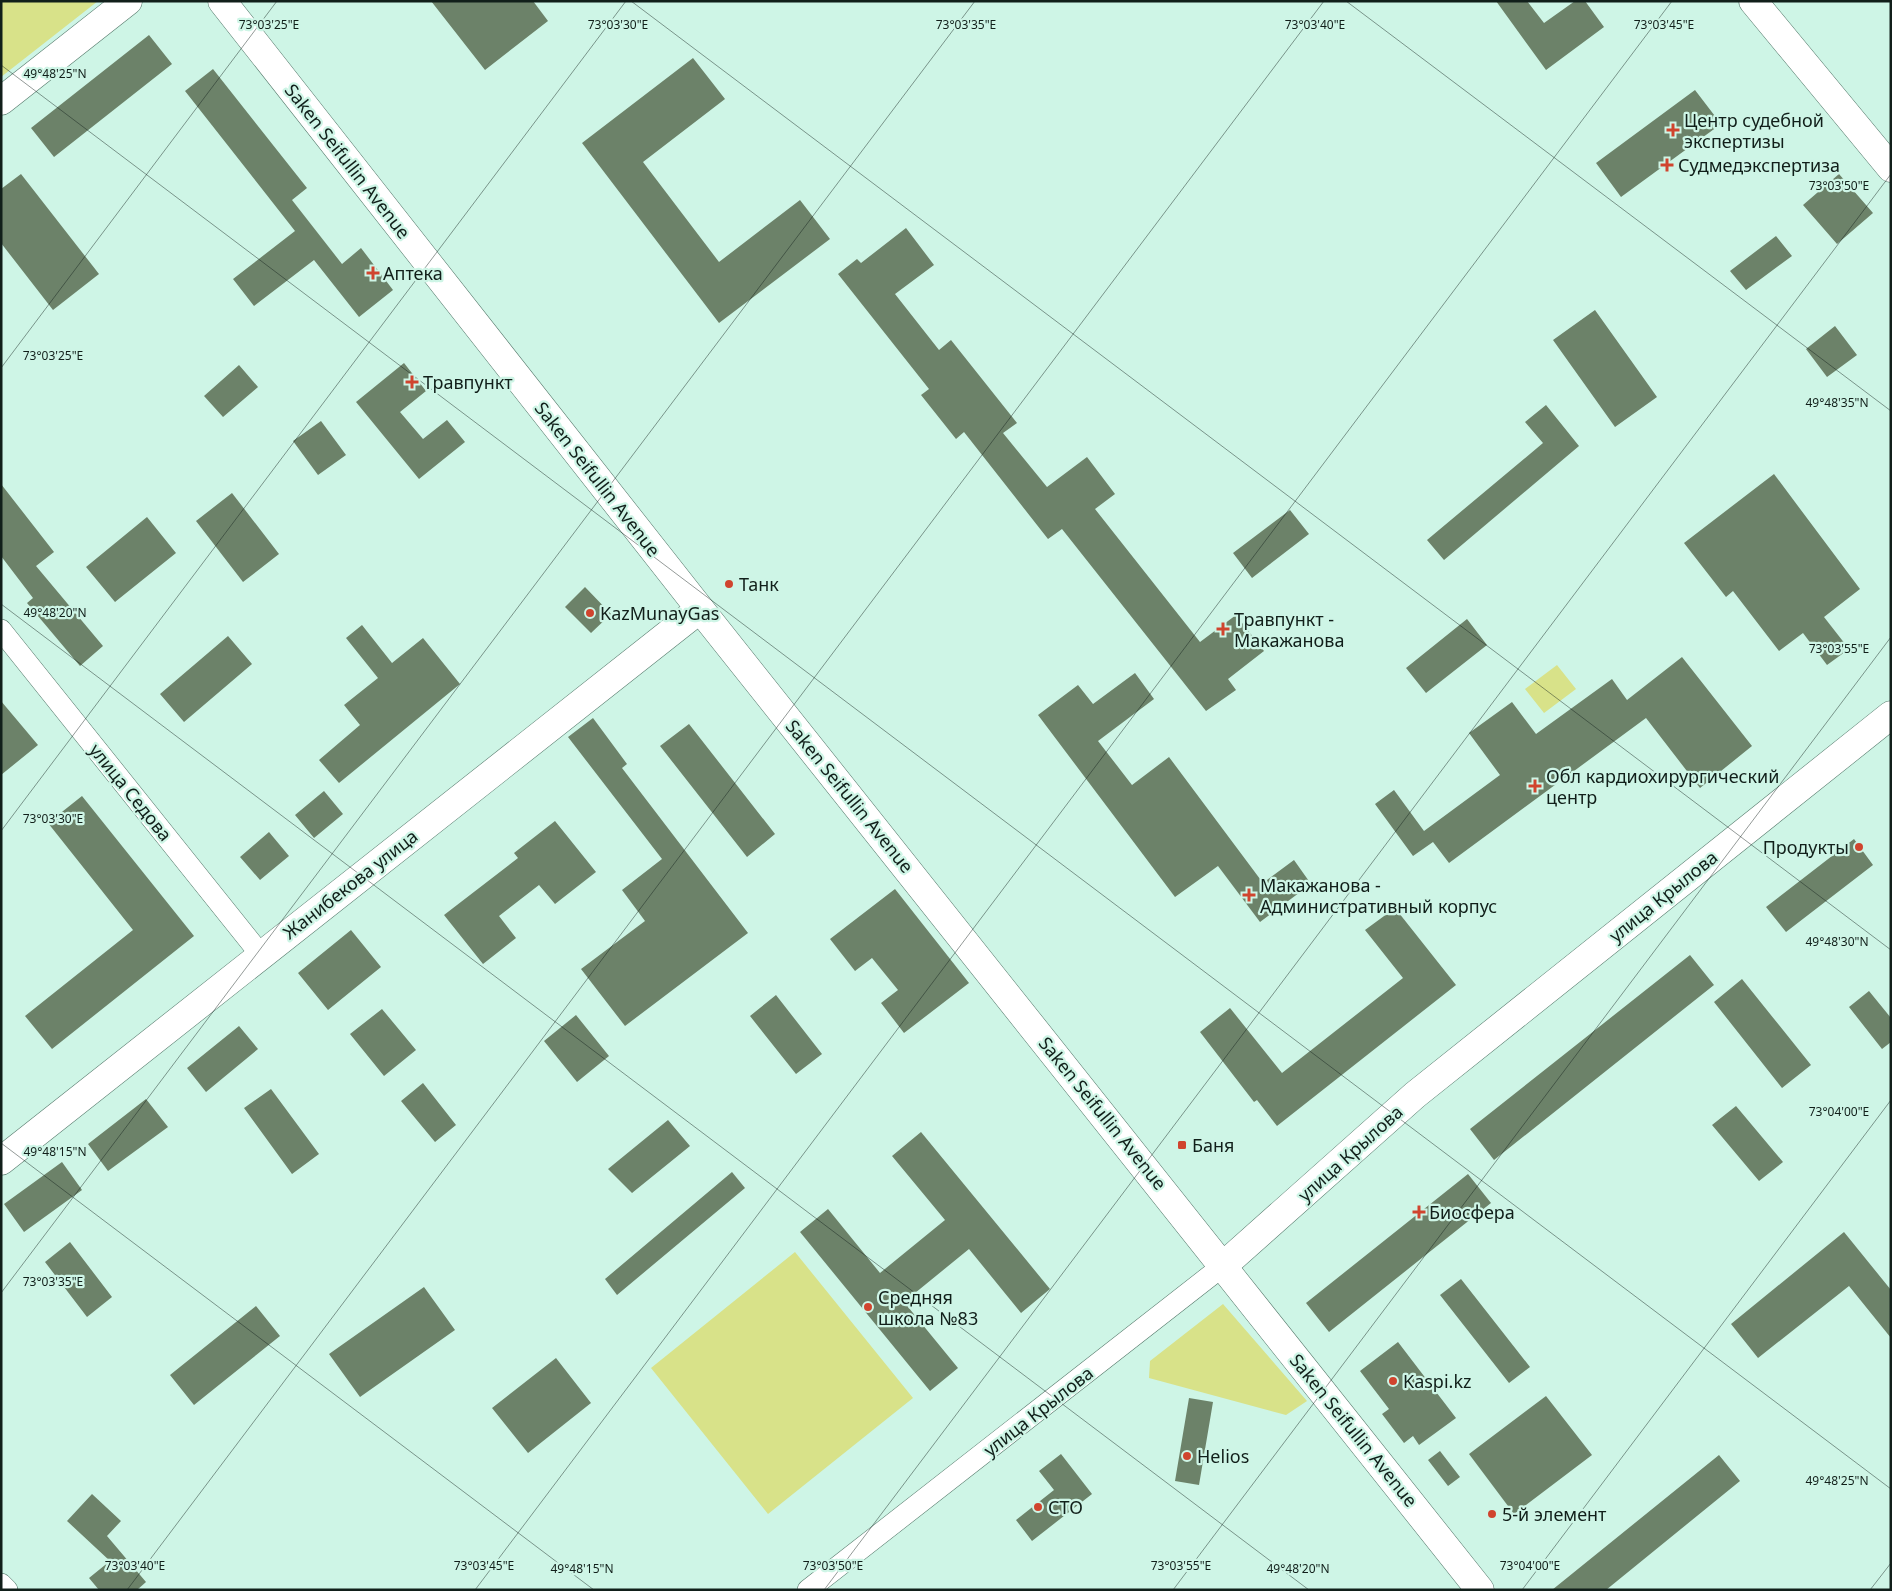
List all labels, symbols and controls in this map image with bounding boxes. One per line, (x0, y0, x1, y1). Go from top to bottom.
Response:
text: 73°03'25"E (239, 16, 299, 33)
text: 73°03'30"E (588, 16, 648, 33)
text: 73°03'35"E (936, 16, 996, 33)
text: 73°03'40"E (1285, 16, 1345, 33)
text: 73°03'45"E (1634, 16, 1694, 33)
text: 49°48'25"N (23, 65, 87, 82)
street label: Saken Seifullin Avenue (280, 79, 416, 243)
place label: Центр судебной экспертизы (1684, 108, 1824, 153)
marker: Центр судебной экспертизы (1666, 123, 1680, 137)
place label: Судмедэкспертиза (1678, 153, 1840, 177)
marker: Судмедэкспертиза (1660, 158, 1674, 172)
text: 73°03'50"E (1809, 177, 1869, 194)
place label: Аптека (383, 261, 443, 285)
marker: Аптека (367, 267, 379, 279)
text: 73°03'25"E (23, 347, 83, 364)
place label: Травпункт (423, 370, 513, 394)
marker: Травпункт (405, 375, 419, 389)
text: 49°48'35"N (1805, 394, 1869, 411)
street label: Saken Seifullin Avenue (530, 397, 666, 561)
place label: Танк (739, 572, 779, 596)
marker: Танк (723, 578, 735, 590)
place label: KazMunayGas (600, 601, 719, 625)
text: 49°48'20"N (23, 604, 87, 621)
marker: KazMunayGas (584, 607, 596, 619)
place label: Травпункт - Макажанова (1234, 607, 1344, 652)
marker: Травпункт - Макажанова (1216, 622, 1230, 636)
text: 73°03'55"E (1809, 640, 1869, 657)
street label: Saken Seifullin Avenue (781, 714, 919, 878)
street label: улица Седова (84, 738, 178, 846)
place label: Обл кардиохирургический центр (1546, 764, 1779, 809)
marker: Обл кардиохирургический центр (1528, 779, 1542, 793)
text: 73°03'30"E (23, 810, 83, 827)
street label: Жанибекова улица (278, 824, 422, 944)
place label: Продукты (1763, 835, 1849, 859)
marker: Продукты (1853, 841, 1865, 853)
street label: улица Крылова (1604, 845, 1722, 947)
place label: Макажанова - Административный корпус (1260, 873, 1497, 918)
marker: Макажанова - Административный корпус (1242, 888, 1256, 902)
text: 49°48'30"N (1805, 933, 1869, 950)
street label: Saken Seifullin Avenue (1034, 1031, 1172, 1195)
street label: улица Крылова (1293, 1100, 1407, 1206)
text: 73°04'00"E (1809, 1103, 1869, 1120)
place label: Баня (1192, 1133, 1235, 1157)
marker: Баня (1176, 1139, 1188, 1151)
text: 49°48'15"N (23, 1143, 87, 1160)
place label: Биосфера (1429, 1200, 1515, 1224)
marker: Биосфера (1413, 1206, 1425, 1218)
text: 73°03'35"E (23, 1273, 83, 1290)
place label: Средняя школа №83 (878, 1285, 978, 1330)
marker: Средняя школа №83 (862, 1301, 874, 1313)
street label: Saken Seifullin Avenue (1285, 1348, 1423, 1512)
street label: улица Крылова (978, 1361, 1098, 1461)
place label: Kaspi.kz (1403, 1369, 1471, 1393)
marker: Kaspi.kz (1387, 1375, 1399, 1387)
place label: Helios (1197, 1444, 1249, 1468)
marker: Helios (1181, 1450, 1193, 1462)
text: 49°48'25"N (1805, 1472, 1869, 1489)
place label: СТО (1048, 1495, 1083, 1519)
marker: СТО (1032, 1501, 1044, 1513)
place label: 5-й элемент (1502, 1502, 1607, 1526)
marker: 5-й элемент (1486, 1508, 1498, 1520)
text: 73°03'40"E (105, 1557, 165, 1574)
text: 73°03'45"E (454, 1557, 514, 1574)
text: 73°03'50"E (803, 1557, 863, 1574)
text: 73°03'55"E (1151, 1557, 1211, 1574)
text: 73°04'00"E (1500, 1557, 1560, 1574)
text: 49°48'15"N (550, 1560, 614, 1577)
text: 49°48'20"N (1266, 1560, 1330, 1577)

